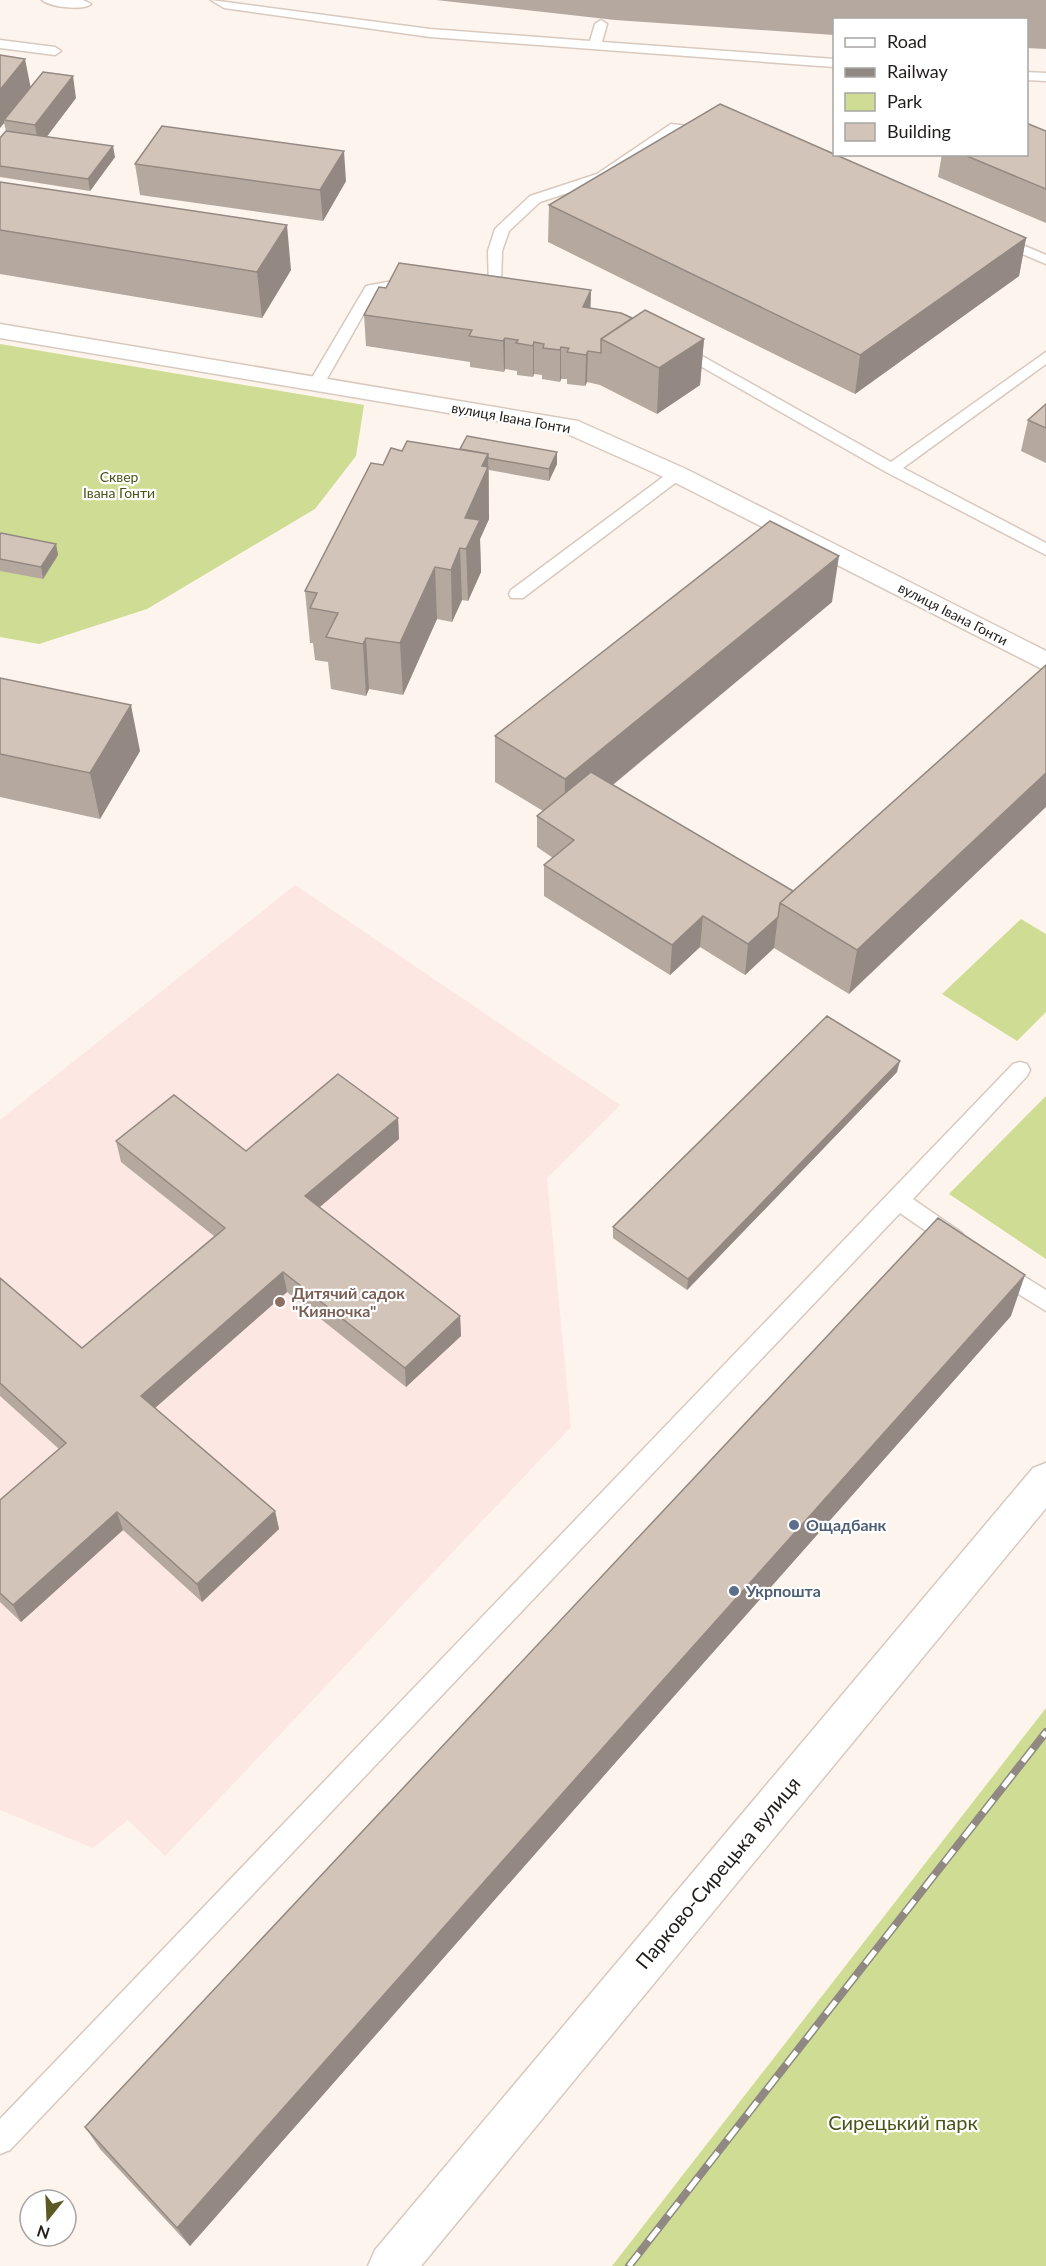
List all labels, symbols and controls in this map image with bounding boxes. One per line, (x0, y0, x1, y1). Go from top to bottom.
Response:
legend (833, 18, 1028, 156)
text: Road (887, 30, 927, 52)
text: Railway (887, 60, 948, 82)
text: Park (887, 90, 923, 112)
text: Building (887, 120, 951, 142)
street label: вулиця Івана Гонти (450, 399, 572, 436)
park label: Сквер Івана Гонти (83, 468, 155, 501)
street label: вулиця Івана Гонти (896, 579, 1011, 649)
place label: Дитячий садок "Кияночка" (292, 1283, 405, 1320)
marker: Дитячий садок "Кияночка" (273, 1295, 287, 1309)
place label: Ощадбанк (806, 1515, 887, 1534)
marker: Ощадбанк (787, 1518, 801, 1532)
place label: Укрпошта (745, 1581, 821, 1600)
marker: Укрпошта (727, 1584, 741, 1598)
street label: Парково-Сирецька вулиця (630, 1771, 805, 1973)
park label: Сирецький парк (828, 2110, 978, 2134)
north arrow (18, 2188, 78, 2248)
text: N (34, 2222, 52, 2244)

